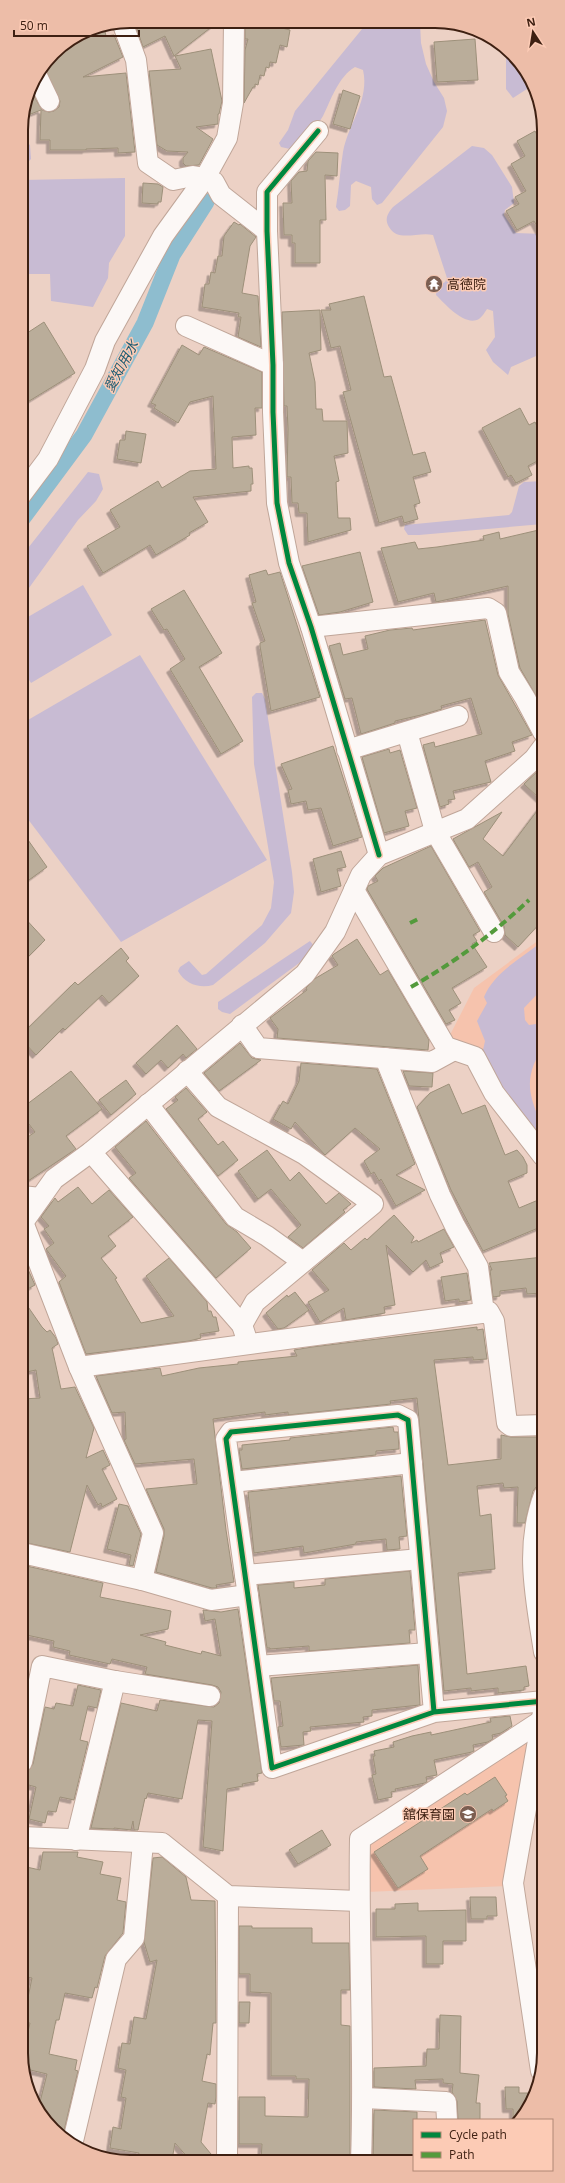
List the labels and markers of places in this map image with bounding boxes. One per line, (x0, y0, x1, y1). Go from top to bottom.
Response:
temple icon: 高徳院 (424, 274, 444, 294)
place label: 高徳院 (447, 275, 486, 293)
school or university icon: 舘保育園 (458, 1804, 478, 1824)
place label: 舘保育園 (403, 1805, 455, 1823)

